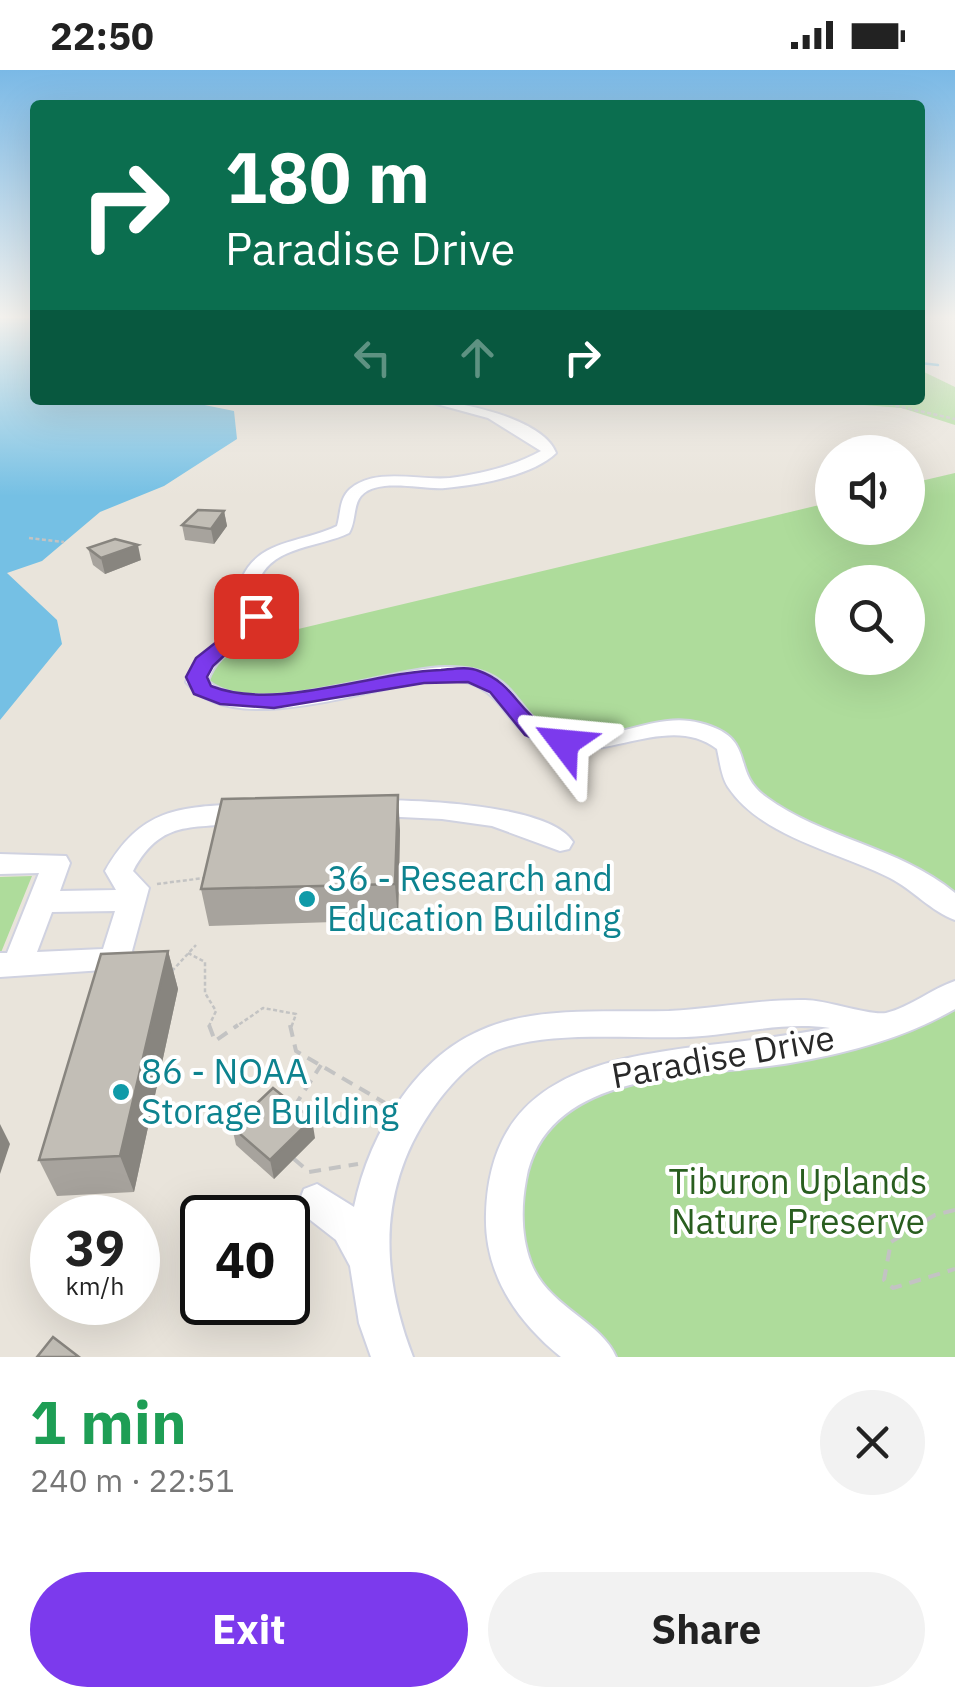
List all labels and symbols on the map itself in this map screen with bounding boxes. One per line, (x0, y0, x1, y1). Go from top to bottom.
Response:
pin (214, 574, 299, 659)
position arrow (512, 691, 616, 795)
place label: 36 - Research and Education Building (327, 855, 621, 941)
marker: 36 - Research and Education Building (296, 888, 318, 910)
street label: Paradise Drive (608, 1014, 838, 1098)
place label: 86 - NOAA Storage Building (141, 1048, 399, 1134)
marker: 86 - NOAA Storage Building (110, 1081, 132, 1103)
park label: Tiburon Uplands Nature Preserve (669, 1158, 927, 1244)
speed limit sign: 40 (180, 1195, 310, 1325)

